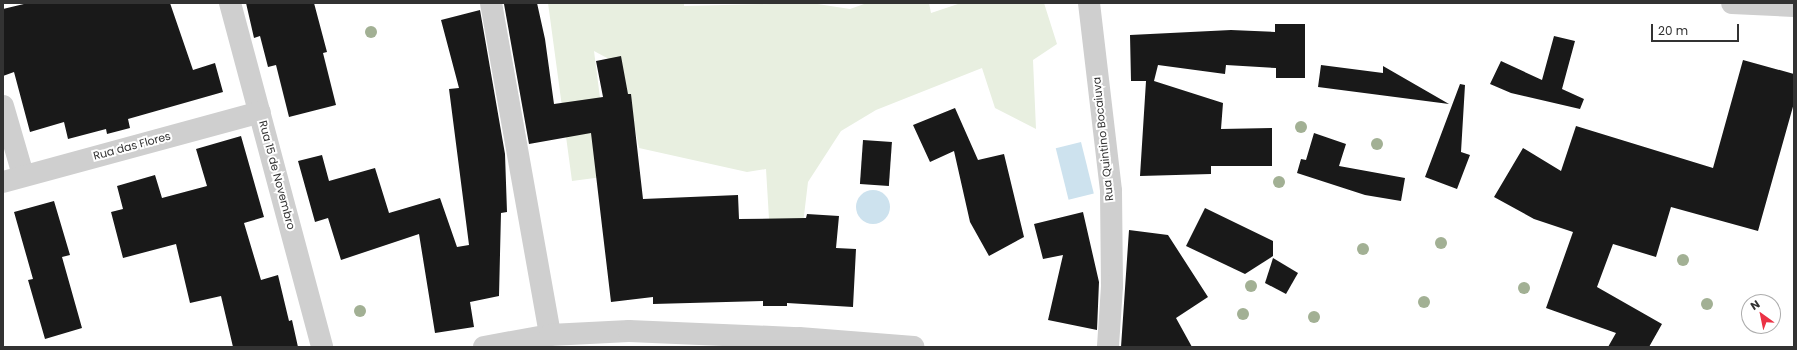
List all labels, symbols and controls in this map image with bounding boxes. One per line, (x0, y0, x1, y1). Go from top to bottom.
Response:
scale bar (1653, 16, 1741, 42)
text: 20 m (1658, 22, 1688, 39)
street label: Rua Quintino Bocaiuva (1090, 76, 1116, 202)
street label: Rua 15 de Novembro (256, 119, 298, 231)
street label: Rua das Flores (92, 129, 172, 163)
north arrow (1741, 294, 1781, 334)
text: N (1747, 296, 1763, 314)

